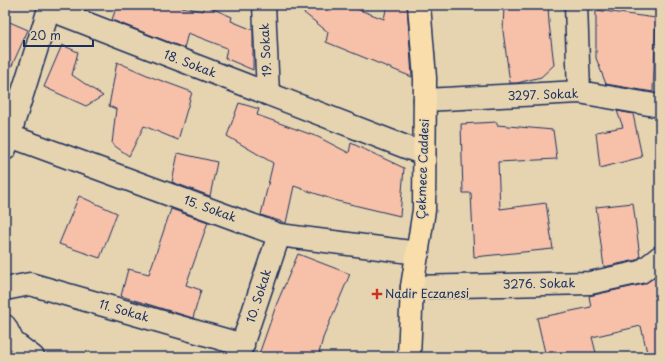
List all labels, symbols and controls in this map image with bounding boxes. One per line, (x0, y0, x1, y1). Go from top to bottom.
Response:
scale bar (24, 22, 93, 48)
street label: 19. Sokak (255, 22, 275, 78)
text: 20 m (30, 26, 61, 44)
street label: 18. Sokak (161, 45, 219, 81)
street label: 3297. Sokak (507, 84, 579, 104)
street label: Çekmece Caddesi (411, 118, 433, 220)
street label: 15. Sokak (181, 190, 239, 226)
street label: 10. Sokak (241, 266, 275, 325)
street label: 3276. Sokak (503, 273, 575, 293)
place label: Nadir Eczanesi (385, 284, 469, 302)
marker: Nadir Eczanesi (372, 289, 382, 299)
street label: 11. Sokak (97, 294, 152, 326)

